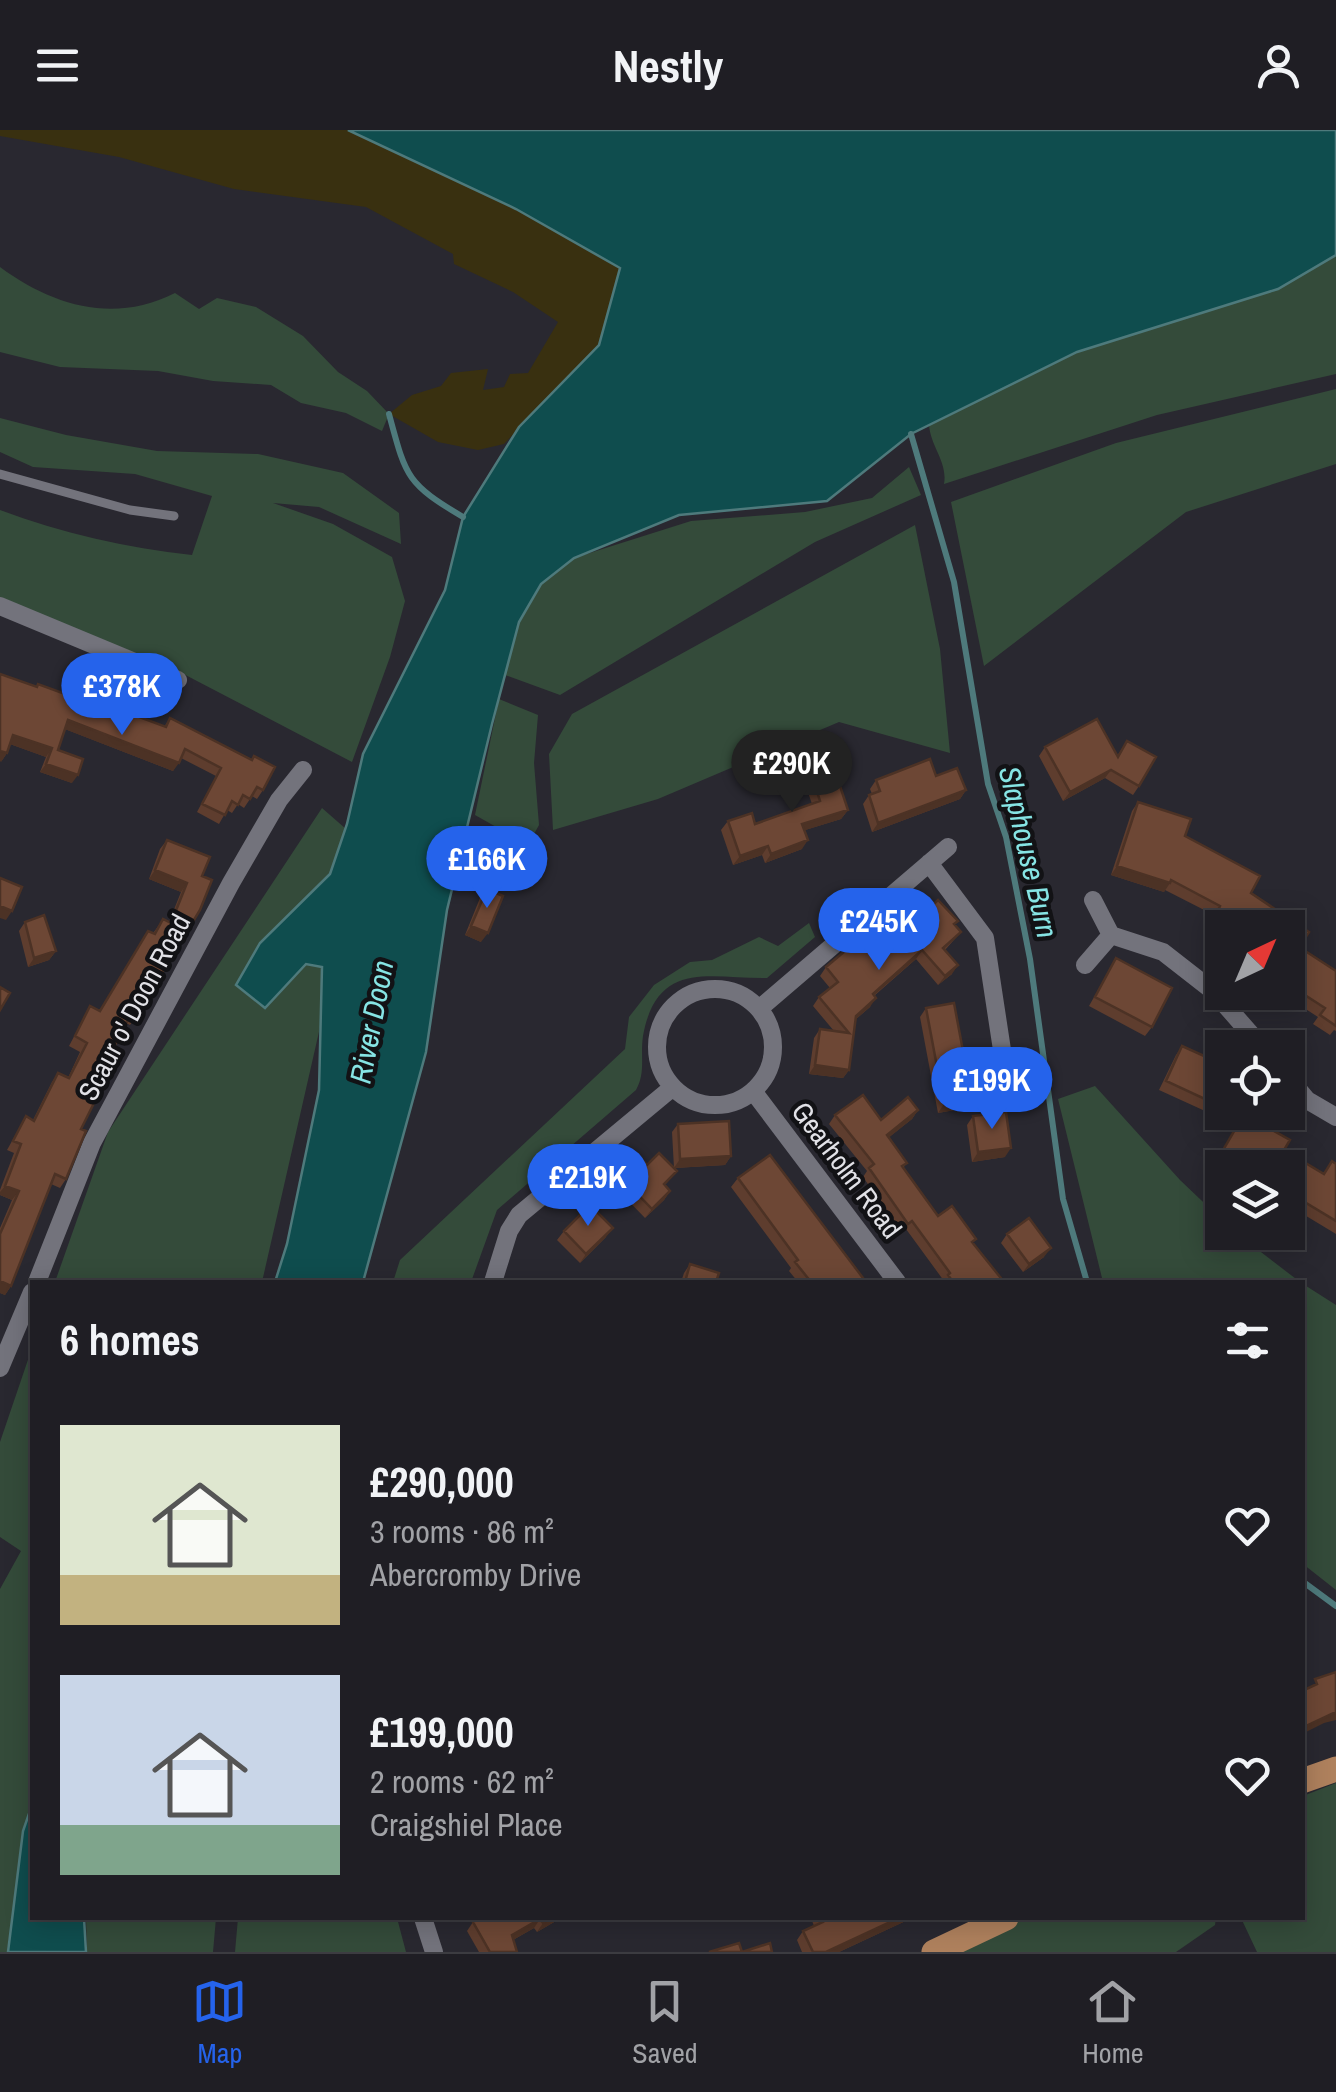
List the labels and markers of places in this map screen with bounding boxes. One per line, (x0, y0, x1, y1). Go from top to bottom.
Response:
pin: £378K (52, 653, 192, 738)
pin: £290K (722, 730, 862, 815)
pin: £166K (417, 826, 557, 911)
pin: £245K (809, 888, 949, 973)
pin: £199K (922, 1047, 1062, 1132)
pin: £219K (518, 1144, 658, 1229)

